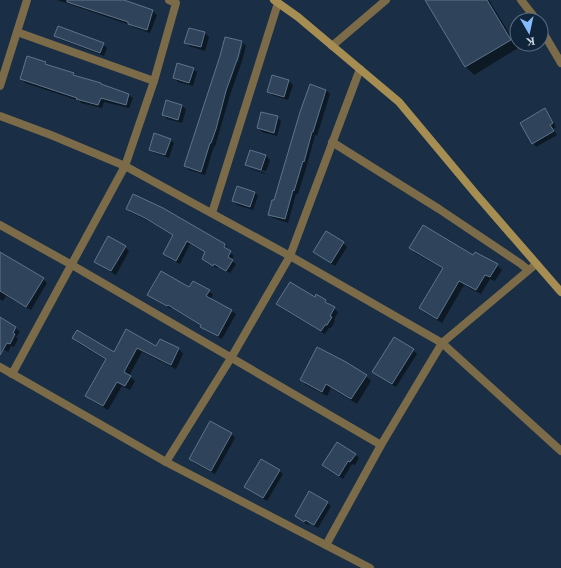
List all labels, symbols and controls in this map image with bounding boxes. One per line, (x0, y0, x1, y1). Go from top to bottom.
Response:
north arrow (509, 12, 549, 52)
text: K (525, 35, 536, 49)

